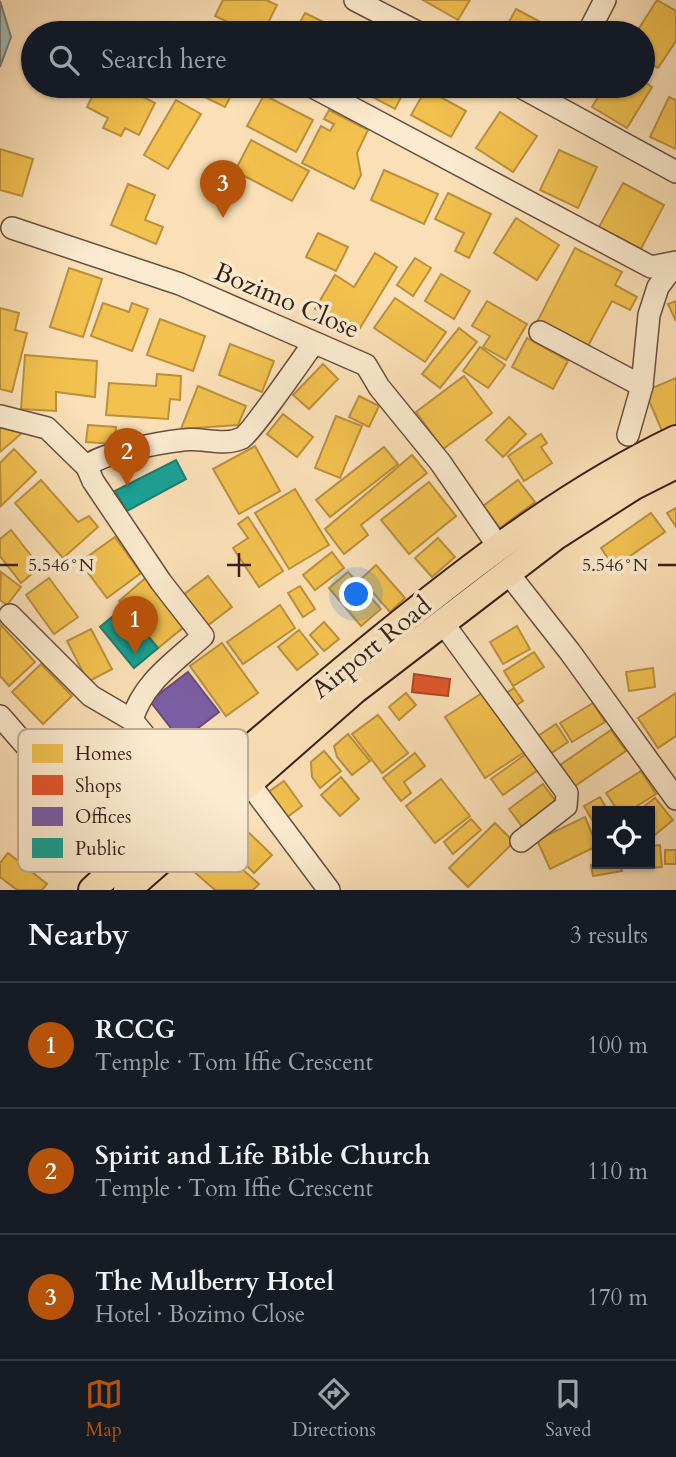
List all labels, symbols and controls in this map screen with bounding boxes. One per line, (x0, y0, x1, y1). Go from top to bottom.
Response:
search box (21, 21, 655, 98)
icon: search (45, 41, 83, 79)
text: Search here (101, 42, 227, 77)
pin: 3 (200, 160, 246, 218)
street label: Bozimo Close (209, 254, 365, 347)
pin: 2 (104, 428, 150, 486)
text: 5.546°N (28, 553, 95, 578)
text: 5.546°N (582, 553, 649, 578)
your location (339, 577, 373, 611)
street label: Airport Road (304, 588, 439, 707)
pin: 1 (112, 596, 158, 654)
legend (18, 729, 248, 872)
text: Homes (75, 741, 132, 767)
text: Shops (75, 773, 122, 799)
text: Offices (75, 804, 131, 830)
map controls (592, 806, 655, 869)
button: locate (592, 806, 655, 869)
text: Public (75, 836, 126, 862)
text: Nearby (28, 915, 129, 956)
text: 3 results (570, 920, 648, 951)
text: RCCG (95, 1012, 176, 1047)
text: 1 (45, 1030, 57, 1061)
text: 100 m (587, 1030, 648, 1061)
text: Temple · Tom Iffie Crescent (95, 1047, 373, 1078)
text: Spirit and Life Bible Church (95, 1138, 430, 1173)
text: 2 (45, 1156, 57, 1187)
text: 110 m (587, 1156, 648, 1187)
text: Temple · Tom Iffie Crescent (95, 1173, 373, 1204)
text: The Mulberry Hotel (95, 1264, 334, 1299)
text: 3 (45, 1282, 57, 1313)
text: 170 m (587, 1282, 648, 1313)
text: Hotel · Bozimo Close (95, 1299, 305, 1330)
tab: Map (85, 1375, 123, 1443)
tab: Directions (292, 1375, 376, 1443)
tab: Saved (545, 1375, 591, 1443)

